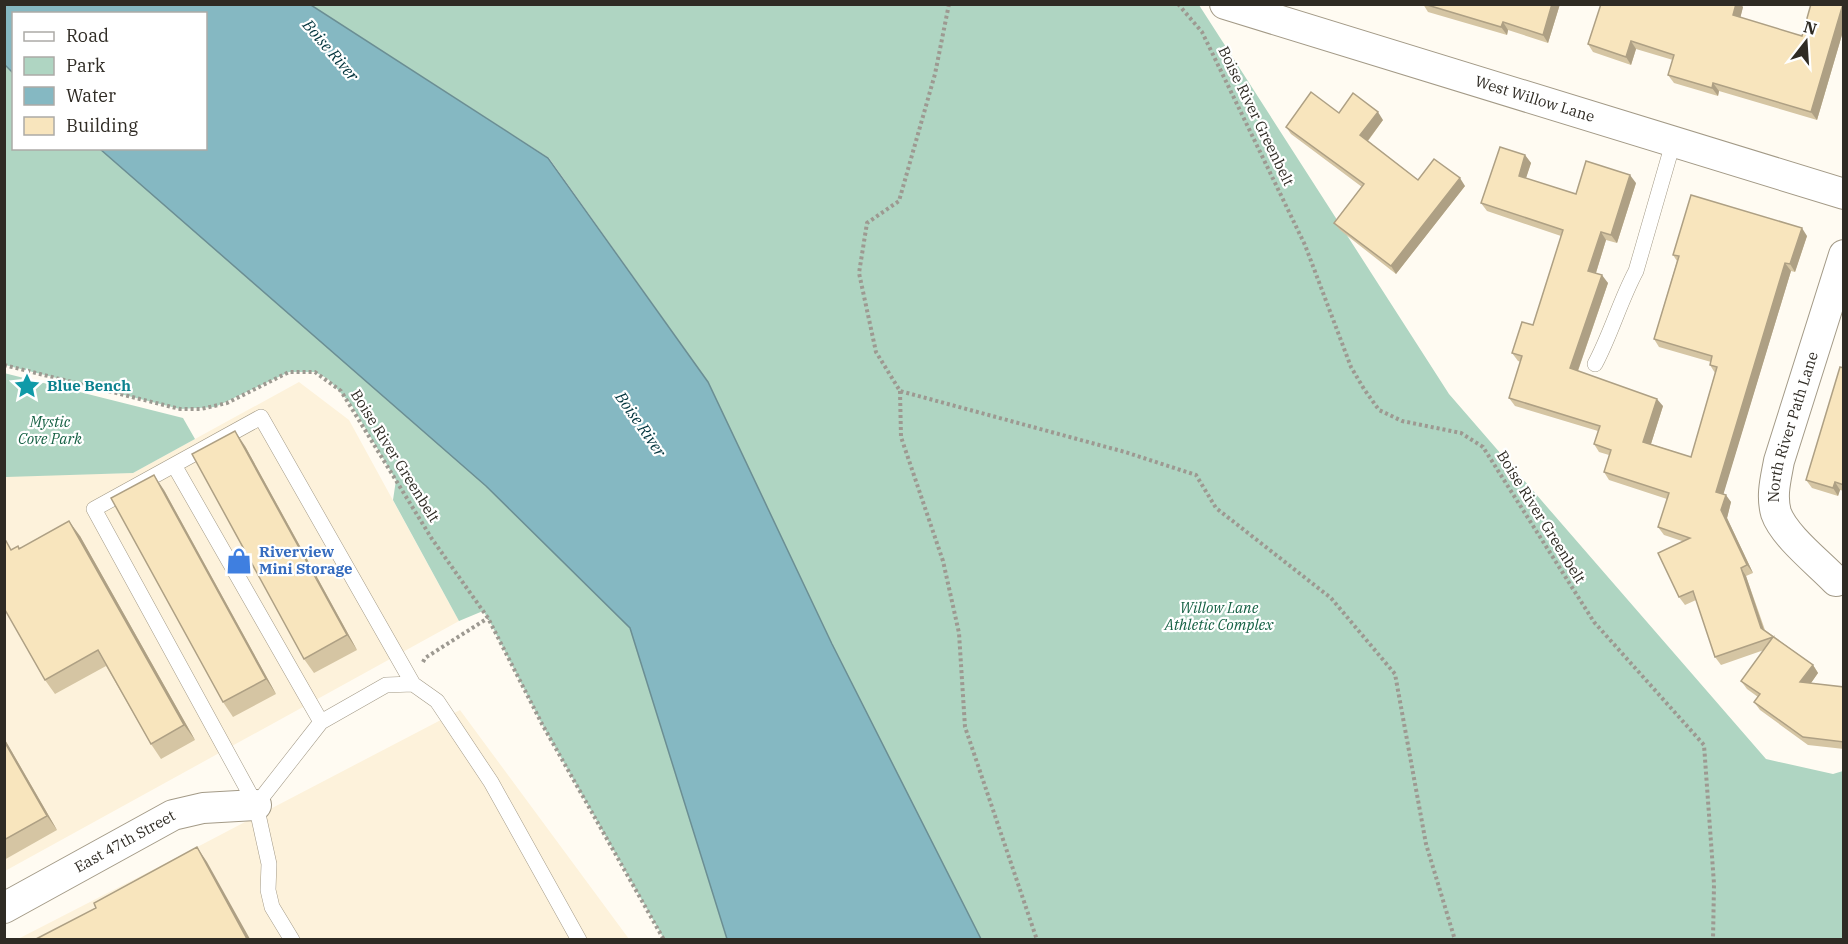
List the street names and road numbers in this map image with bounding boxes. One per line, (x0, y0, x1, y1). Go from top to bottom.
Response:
street label: Boise River Greenbelt (1214, 43, 1299, 189)
street label: West Willow Lane (1473, 71, 1597, 126)
street label: North River Path Lane (1764, 349, 1822, 503)
street label: Boise River Greenbelt (347, 386, 444, 526)
street label: Boise River Greenbelt (1493, 447, 1590, 587)
street label: East 47th Street (71, 806, 178, 876)

